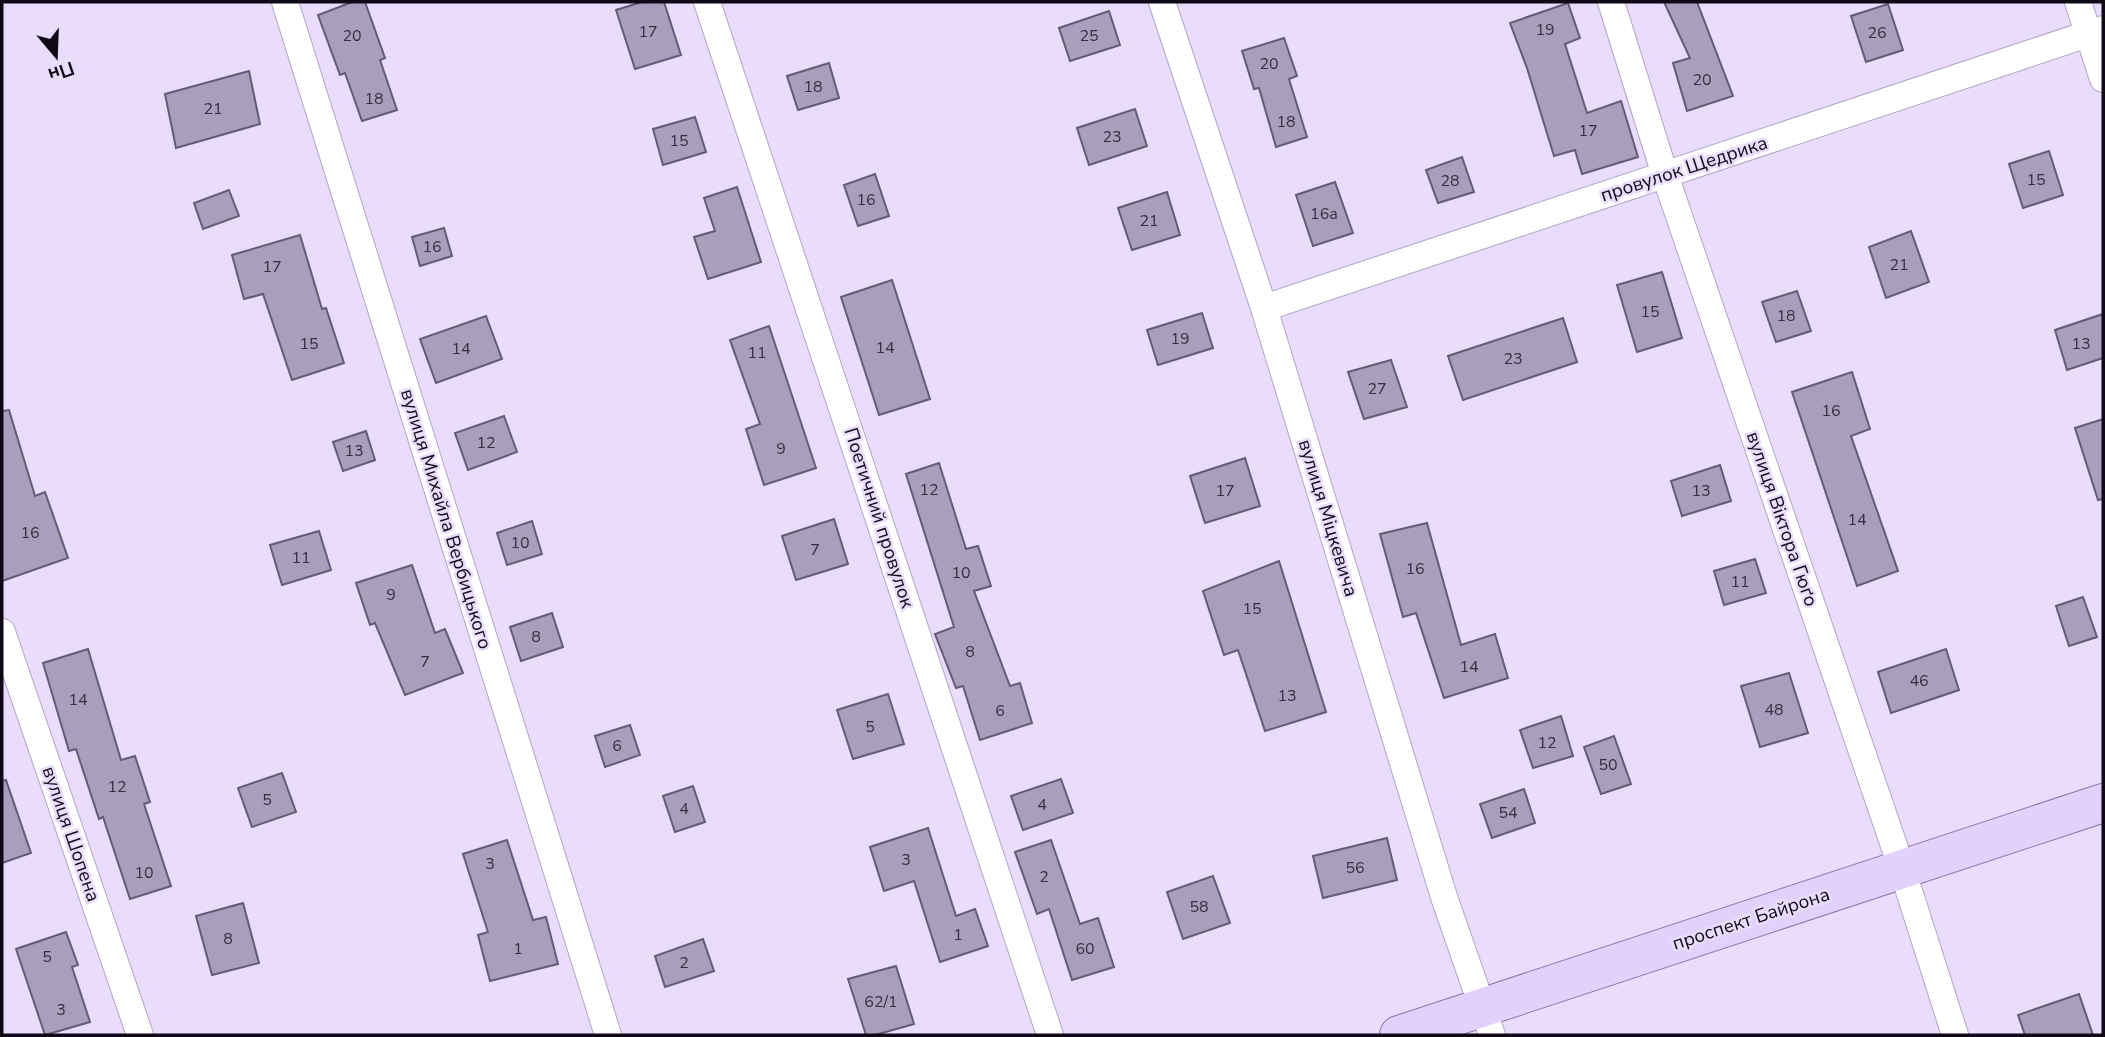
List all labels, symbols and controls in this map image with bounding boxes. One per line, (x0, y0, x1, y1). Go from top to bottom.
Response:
house number: 19 (1535, 19, 1555, 41)
north arrow (21, 21, 91, 91)
house number: 17 (638, 21, 658, 43)
house number: 26 (1867, 22, 1887, 44)
house number: 20 (342, 25, 362, 47)
house number: 25 (1079, 25, 1099, 47)
house number: 20 (1259, 53, 1279, 75)
text: Пн (45, 55, 78, 88)
house number: 20 (1692, 69, 1712, 91)
house number: 18 (803, 76, 823, 98)
house number: 18 (364, 88, 384, 110)
house number: 21 (203, 98, 223, 120)
house number: 18 (1276, 111, 1296, 133)
house number: 17 (1578, 120, 1598, 142)
house number: 23 (1102, 126, 1122, 148)
house number: 15 (669, 130, 689, 152)
street label: провулок Щедрика (1597, 130, 1771, 208)
house number: 15 (2026, 169, 2046, 191)
house number: 28 (1440, 170, 1460, 192)
house number: 16 (856, 189, 876, 211)
house number: 16а (1310, 203, 1338, 225)
house number: 21 (1139, 210, 1159, 232)
house number: 16 (422, 236, 442, 258)
house number: 21 (1889, 254, 1909, 276)
house number: 17 (262, 256, 282, 278)
house number: 15 (1640, 301, 1660, 323)
house number: 18 (1776, 305, 1796, 327)
house number: 19 (1170, 328, 1190, 350)
house number: 15 (299, 333, 319, 355)
house number: 13 (2071, 333, 2091, 355)
house number: 14 (875, 337, 895, 359)
house number: 14 (451, 338, 471, 360)
house number: 11 (747, 342, 767, 364)
house number: 23 (1503, 348, 1523, 370)
house number: 27 (1367, 378, 1387, 400)
street label: вулиця Михайла Вербицького (394, 386, 498, 652)
house number: 16 (1821, 400, 1841, 422)
street label: Поетичний провулок (838, 424, 920, 612)
street label: вулиця Віктора Гюґо (1740, 428, 1824, 610)
house number: 12 (476, 432, 496, 454)
street label: вулиця Міцкевича (1292, 436, 1364, 600)
house number: 9 (776, 438, 786, 460)
house number: 13 (344, 440, 364, 462)
house number: 12 (919, 479, 939, 501)
house number: 17 (1215, 480, 1235, 502)
house number: 13 (1691, 480, 1711, 502)
house number: 14 (1847, 509, 1867, 531)
house number: 16 (20, 522, 40, 544)
house number: 10 (510, 532, 530, 554)
house number: 7 (810, 539, 820, 561)
house number: 11 (291, 547, 311, 569)
house number: 16 (1405, 558, 1425, 580)
house number: 10 (951, 562, 971, 584)
house number: 11 (1730, 571, 1750, 593)
house number: 9 (386, 584, 396, 606)
house number: 15 (1242, 598, 1262, 620)
house number: 8 (531, 626, 541, 648)
house number: 8 (965, 641, 975, 663)
house number: 7 (420, 651, 430, 673)
house number: 14 (1459, 656, 1479, 678)
house number: 46 (1909, 670, 1929, 692)
house number: 13 (1277, 685, 1297, 707)
house number: 14 (68, 689, 88, 711)
house number: 48 (1764, 699, 1784, 721)
house number: 6 (995, 700, 1005, 722)
house number: 5 (865, 716, 875, 738)
house number: 12 (1537, 732, 1557, 754)
house number: 6 (612, 735, 622, 757)
house number: 50 (1598, 754, 1618, 776)
street label: вулиця Шопена (36, 763, 106, 905)
house number: 12 (107, 776, 127, 798)
house number: 5 (262, 789, 272, 811)
house number: 4 (1037, 794, 1047, 816)
house number: 4 (679, 798, 689, 820)
house number: 54 (1498, 802, 1518, 824)
house number: 3 (901, 849, 911, 871)
house number: 3 (485, 853, 495, 875)
house number: 56 (1345, 857, 1365, 879)
house number: 10 (134, 862, 154, 884)
house number: 2 (1039, 866, 1049, 888)
street label: проспект Байрона (1669, 881, 1833, 957)
house number: 58 (1189, 896, 1209, 918)
house number: 1 (953, 924, 963, 946)
house number: 8 (223, 928, 233, 950)
house number: 1 (513, 938, 523, 960)
house number: 60 (1075, 938, 1095, 960)
house number: 5 (42, 946, 52, 968)
house number: 2 (679, 952, 689, 974)
house number: 62/1 (864, 991, 898, 1013)
house number: 3 (56, 999, 66, 1021)

